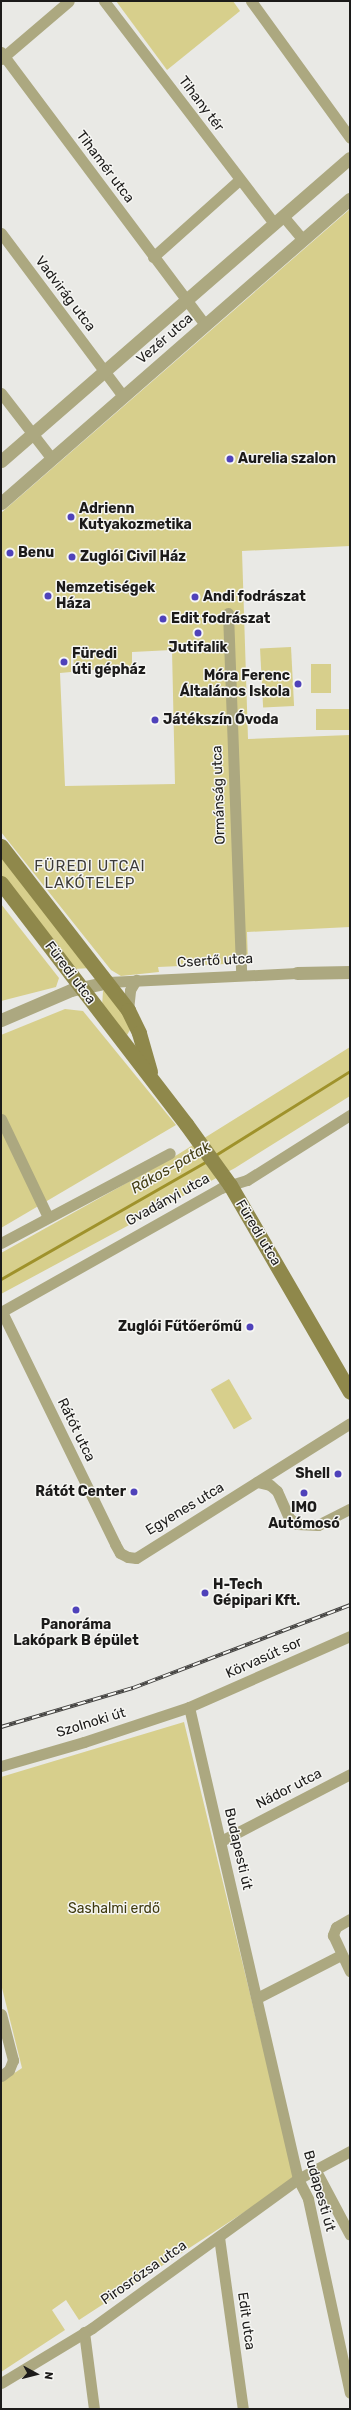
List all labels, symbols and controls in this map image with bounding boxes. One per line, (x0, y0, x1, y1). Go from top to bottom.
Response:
street label: Tihany tér (175, 73, 227, 135)
street label: Tihamér utca (72, 128, 138, 206)
street label: Vadvirág utca (31, 253, 99, 335)
street label: Vezér utca (133, 310, 197, 368)
place label: Aurelia szalon (238, 451, 336, 467)
marker: Aurelia szalon (225, 454, 235, 464)
place label: Adrienn Kutyakozmetika (79, 501, 192, 534)
marker: Adrienn Kutyakozmetika (66, 512, 76, 522)
place label: Benu (18, 545, 54, 561)
marker: Benu (5, 548, 15, 558)
place label: Zuglói Civil Ház (80, 549, 186, 565)
marker: Zuglói Civil Ház (67, 552, 77, 562)
place label: Nemzetiségek Háza (56, 580, 155, 612)
place label: Andi fodrászat (203, 589, 306, 605)
marker: Nemzetiségek Háza (43, 591, 53, 601)
marker: Andi fodrászat (190, 592, 200, 602)
place label: Edit fodrászat (171, 611, 270, 627)
marker: Edit fodrászat (158, 614, 168, 624)
marker: Jutifalik (193, 628, 203, 638)
place label: Jutifalik (168, 640, 228, 656)
place label: Füredi úti gépház (72, 646, 146, 678)
marker: Füredi úti gépház (59, 657, 69, 667)
place label: Móra Ferenc Általános Iskola (180, 668, 290, 700)
marker: Móra Ferenc Általános Iskola (293, 679, 303, 689)
place label: Játékszín Óvoda (163, 712, 279, 728)
marker: Játékszín Óvoda (150, 715, 160, 725)
street label: Ormánság utca (209, 745, 229, 845)
district label: FÜREDI UTCAI LAKÓTELEP (34, 857, 146, 892)
street label: Füredi utca (41, 938, 99, 1008)
street label: Csertő utca (177, 951, 253, 971)
water label: Rákos-patak (128, 1138, 214, 1198)
street label: Gvadányi utca (123, 1170, 213, 1230)
street label: Füredi utca (232, 1197, 284, 1269)
place label: Zuglói Fűtőerőmű (118, 1319, 242, 1335)
marker: Zuglói Fűtőerőmű (245, 1322, 255, 1332)
street label: Rátót utca (53, 1396, 99, 1464)
place label: Shell (295, 1466, 330, 1482)
marker: Shell (333, 1469, 343, 1479)
street label: Egyenes utca (143, 1479, 227, 1539)
place label: Rátót Center (35, 1484, 126, 1500)
marker: Rátót Center (129, 1487, 139, 1497)
marker: IMO Autómosó (299, 1488, 309, 1498)
place label: IMO Autómosó (268, 1500, 340, 1532)
place label: H-Tech Gépipari Kft. (213, 1577, 300, 1610)
marker: H-Tech Gépipari Kft. (200, 1588, 210, 1598)
marker: Panoráma Lakópark B épület (71, 1605, 81, 1615)
place label: Panoráma Lakópark B épület (13, 1617, 139, 1650)
street label: Körvasút sor (223, 1634, 305, 1682)
street label: Szolnoki út (54, 1704, 128, 1742)
street label: Nádor utca (253, 1765, 325, 1813)
street label: Budapesti út (220, 1807, 256, 1891)
park label: Sashalmi erdő (68, 1901, 160, 1917)
street label: Budapesti út (299, 2149, 339, 2233)
street label: Pirosrózsa utca (98, 2237, 190, 2309)
street label: Edit utca (234, 2291, 258, 2351)
north arrow (16, 2354, 56, 2394)
text: N (41, 2371, 55, 2380)

